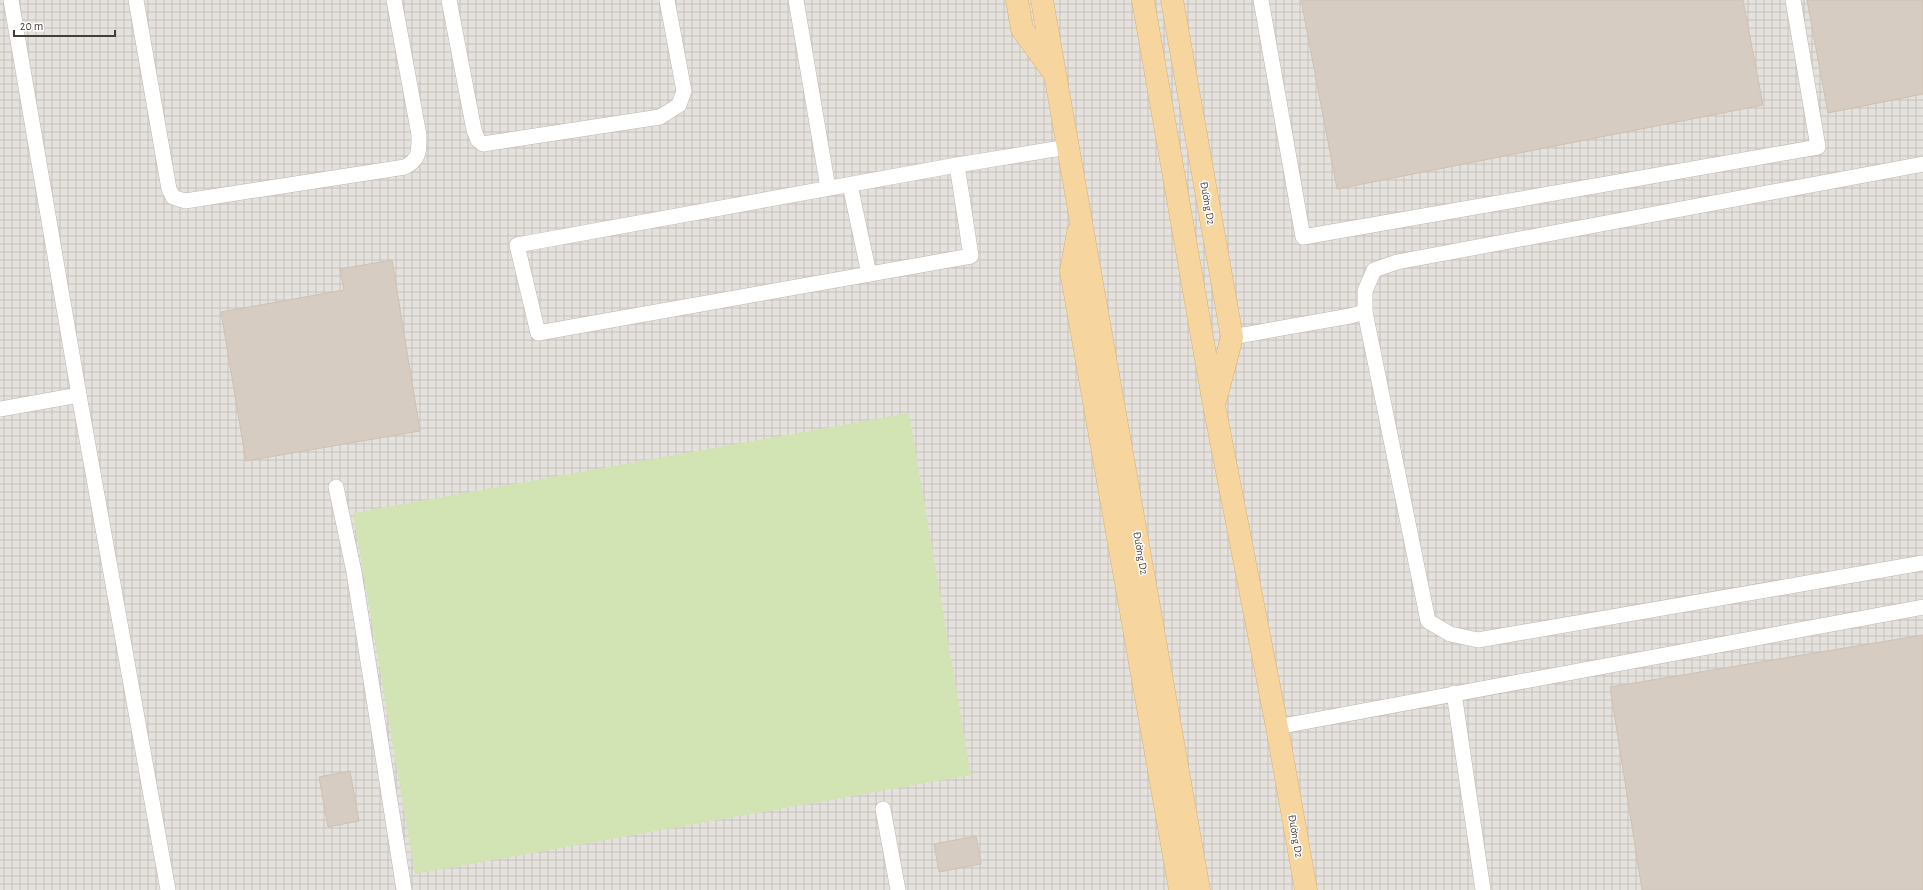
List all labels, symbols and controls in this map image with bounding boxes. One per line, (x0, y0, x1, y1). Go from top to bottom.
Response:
scale bar (14, 12, 115, 38)
text: 20 m (20, 20, 43, 32)
street label: Đường D2 (1198, 181, 1217, 226)
street label: Đường D2 (1131, 531, 1150, 576)
street label: Đường D2 (1286, 814, 1305, 859)

